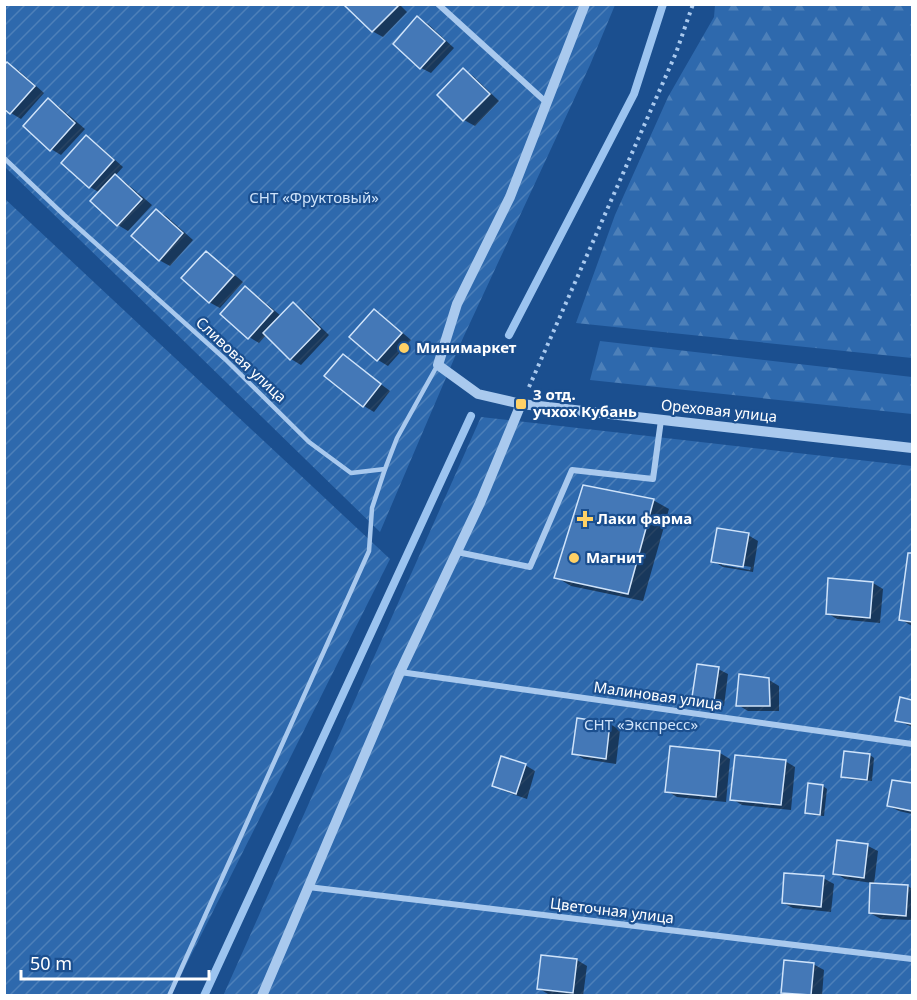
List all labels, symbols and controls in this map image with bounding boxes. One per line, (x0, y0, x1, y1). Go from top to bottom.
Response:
park label: СНТ «Фруктовый» (249, 187, 379, 207)
street label: Сливовая улица (192, 312, 291, 406)
place label: Минимаркет (416, 337, 517, 357)
marker: Минимаркет (397, 341, 411, 355)
place label: 3 отд. учхох Кубань (532, 384, 637, 421)
street label: Ореховая улица (660, 394, 778, 426)
marker: 3 отд. учхох Кубань (514, 397, 528, 411)
place label: Лаки фарма (597, 508, 692, 528)
marker: Лаки фарма (578, 512, 592, 526)
place label: Магнит (586, 547, 644, 567)
marker: Магнит (567, 551, 581, 565)
street label: Малиновая улица (592, 676, 724, 714)
park label: СНТ «Экспресс» (584, 714, 698, 734)
street label: Цветочная улица (549, 892, 675, 928)
scale bar (21, 943, 208, 981)
text: 50 m (30, 951, 72, 975)

